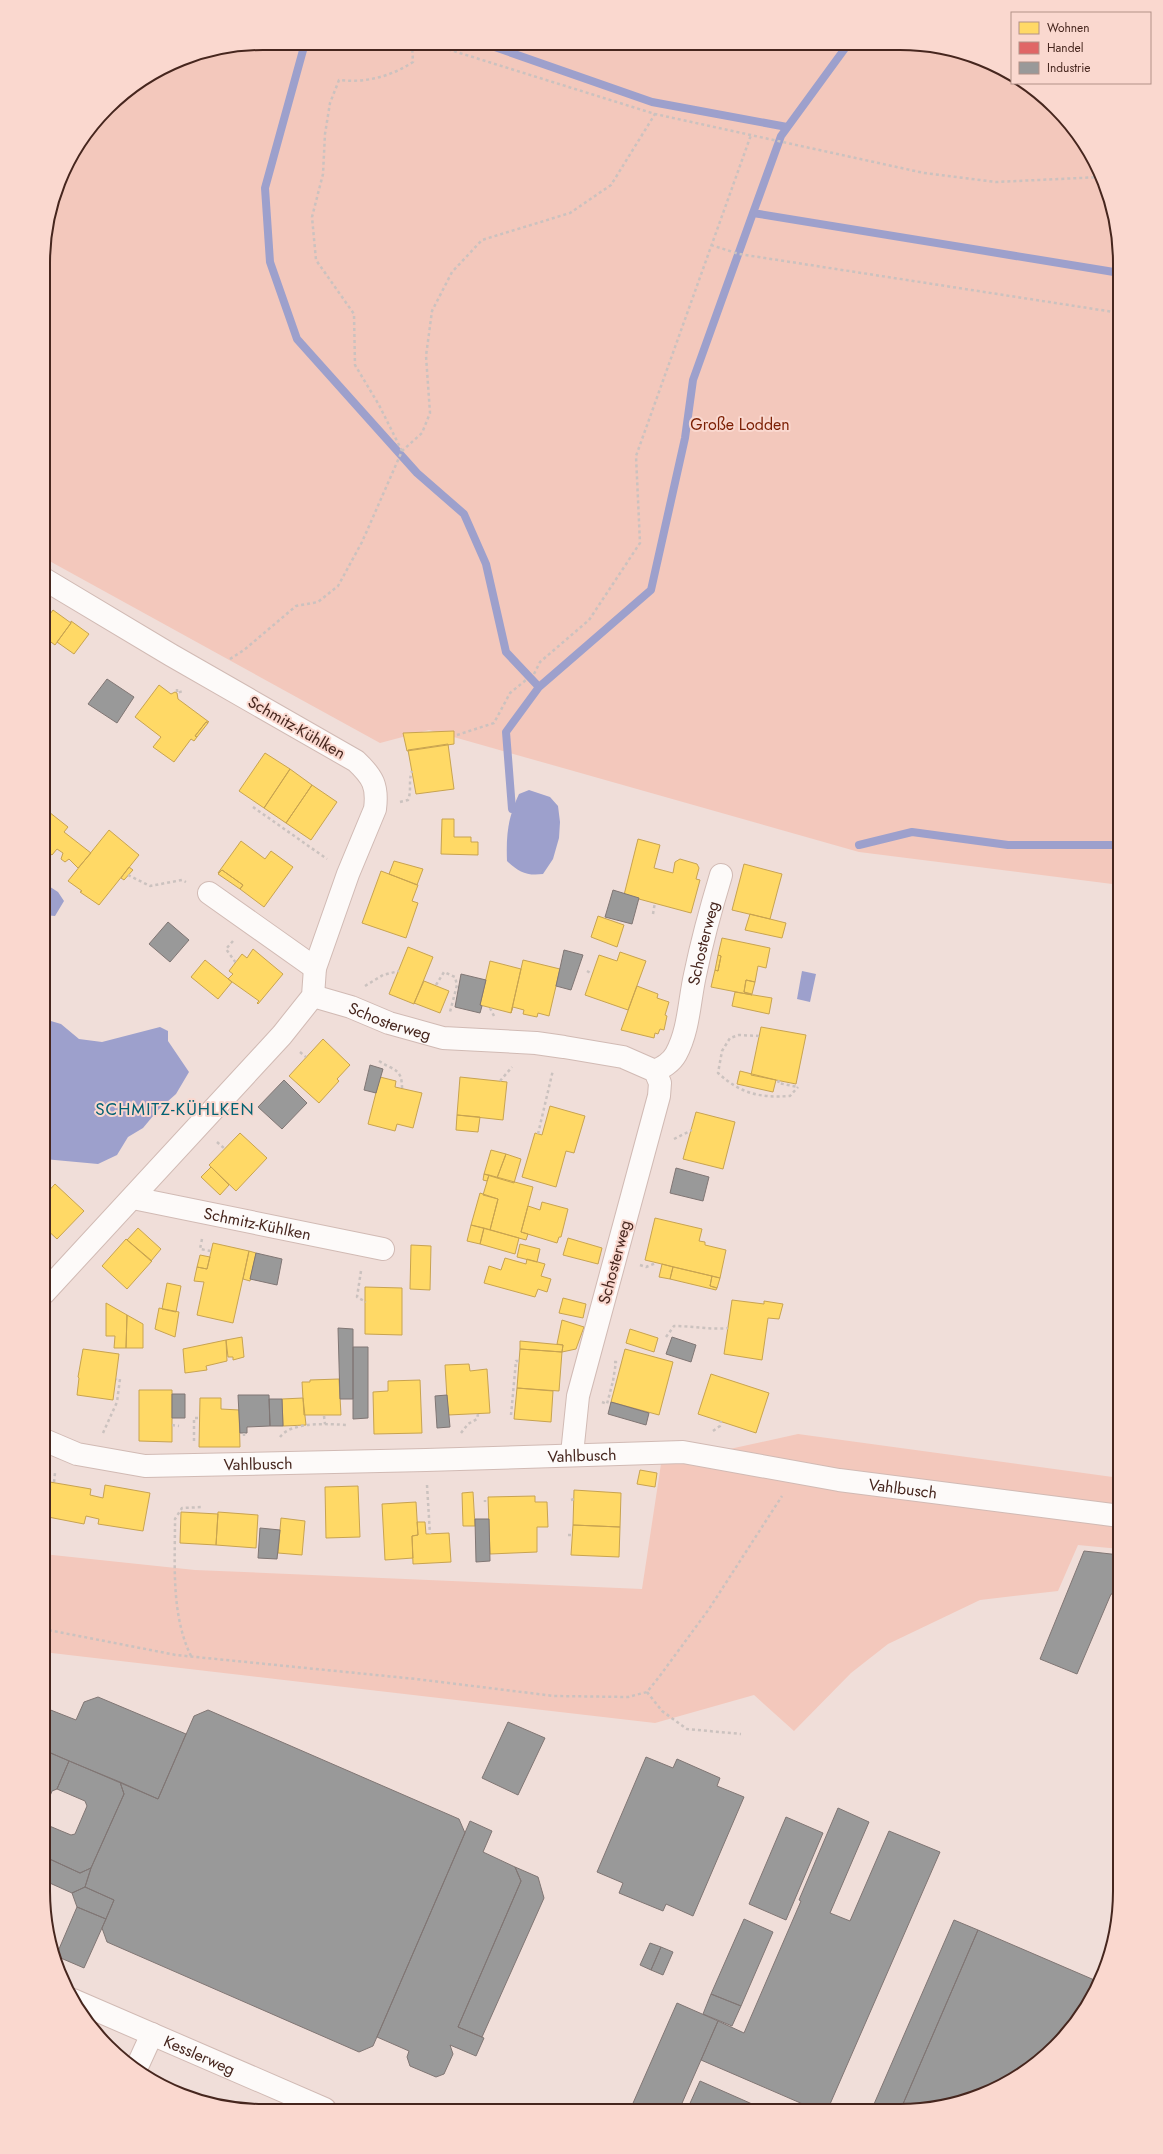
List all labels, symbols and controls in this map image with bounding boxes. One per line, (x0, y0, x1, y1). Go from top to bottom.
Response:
legend (1011, 12, 1151, 84)
text: Wohnen (1047, 19, 1090, 37)
text: Handel (1047, 39, 1083, 57)
text: Industrie (1047, 59, 1091, 77)
park label: Große Lodden (690, 413, 790, 436)
street label: Schmitz-Kühlken (244, 690, 350, 765)
street label: Schosterweg (682, 898, 725, 987)
street label: Schosterweg (345, 996, 434, 1046)
district label: SCHMITZ-KÜHLKEN (95, 1097, 255, 1121)
street label: Schmitz-Kühlken (202, 1202, 313, 1246)
street label: Schosterweg (592, 1218, 637, 1307)
street label: Vahlbusch (547, 1443, 617, 1468)
street label: Vahlbusch (223, 1452, 293, 1476)
street label: Vahlbusch (867, 1473, 938, 1504)
street label: Kesslerweg (160, 2030, 239, 2081)

